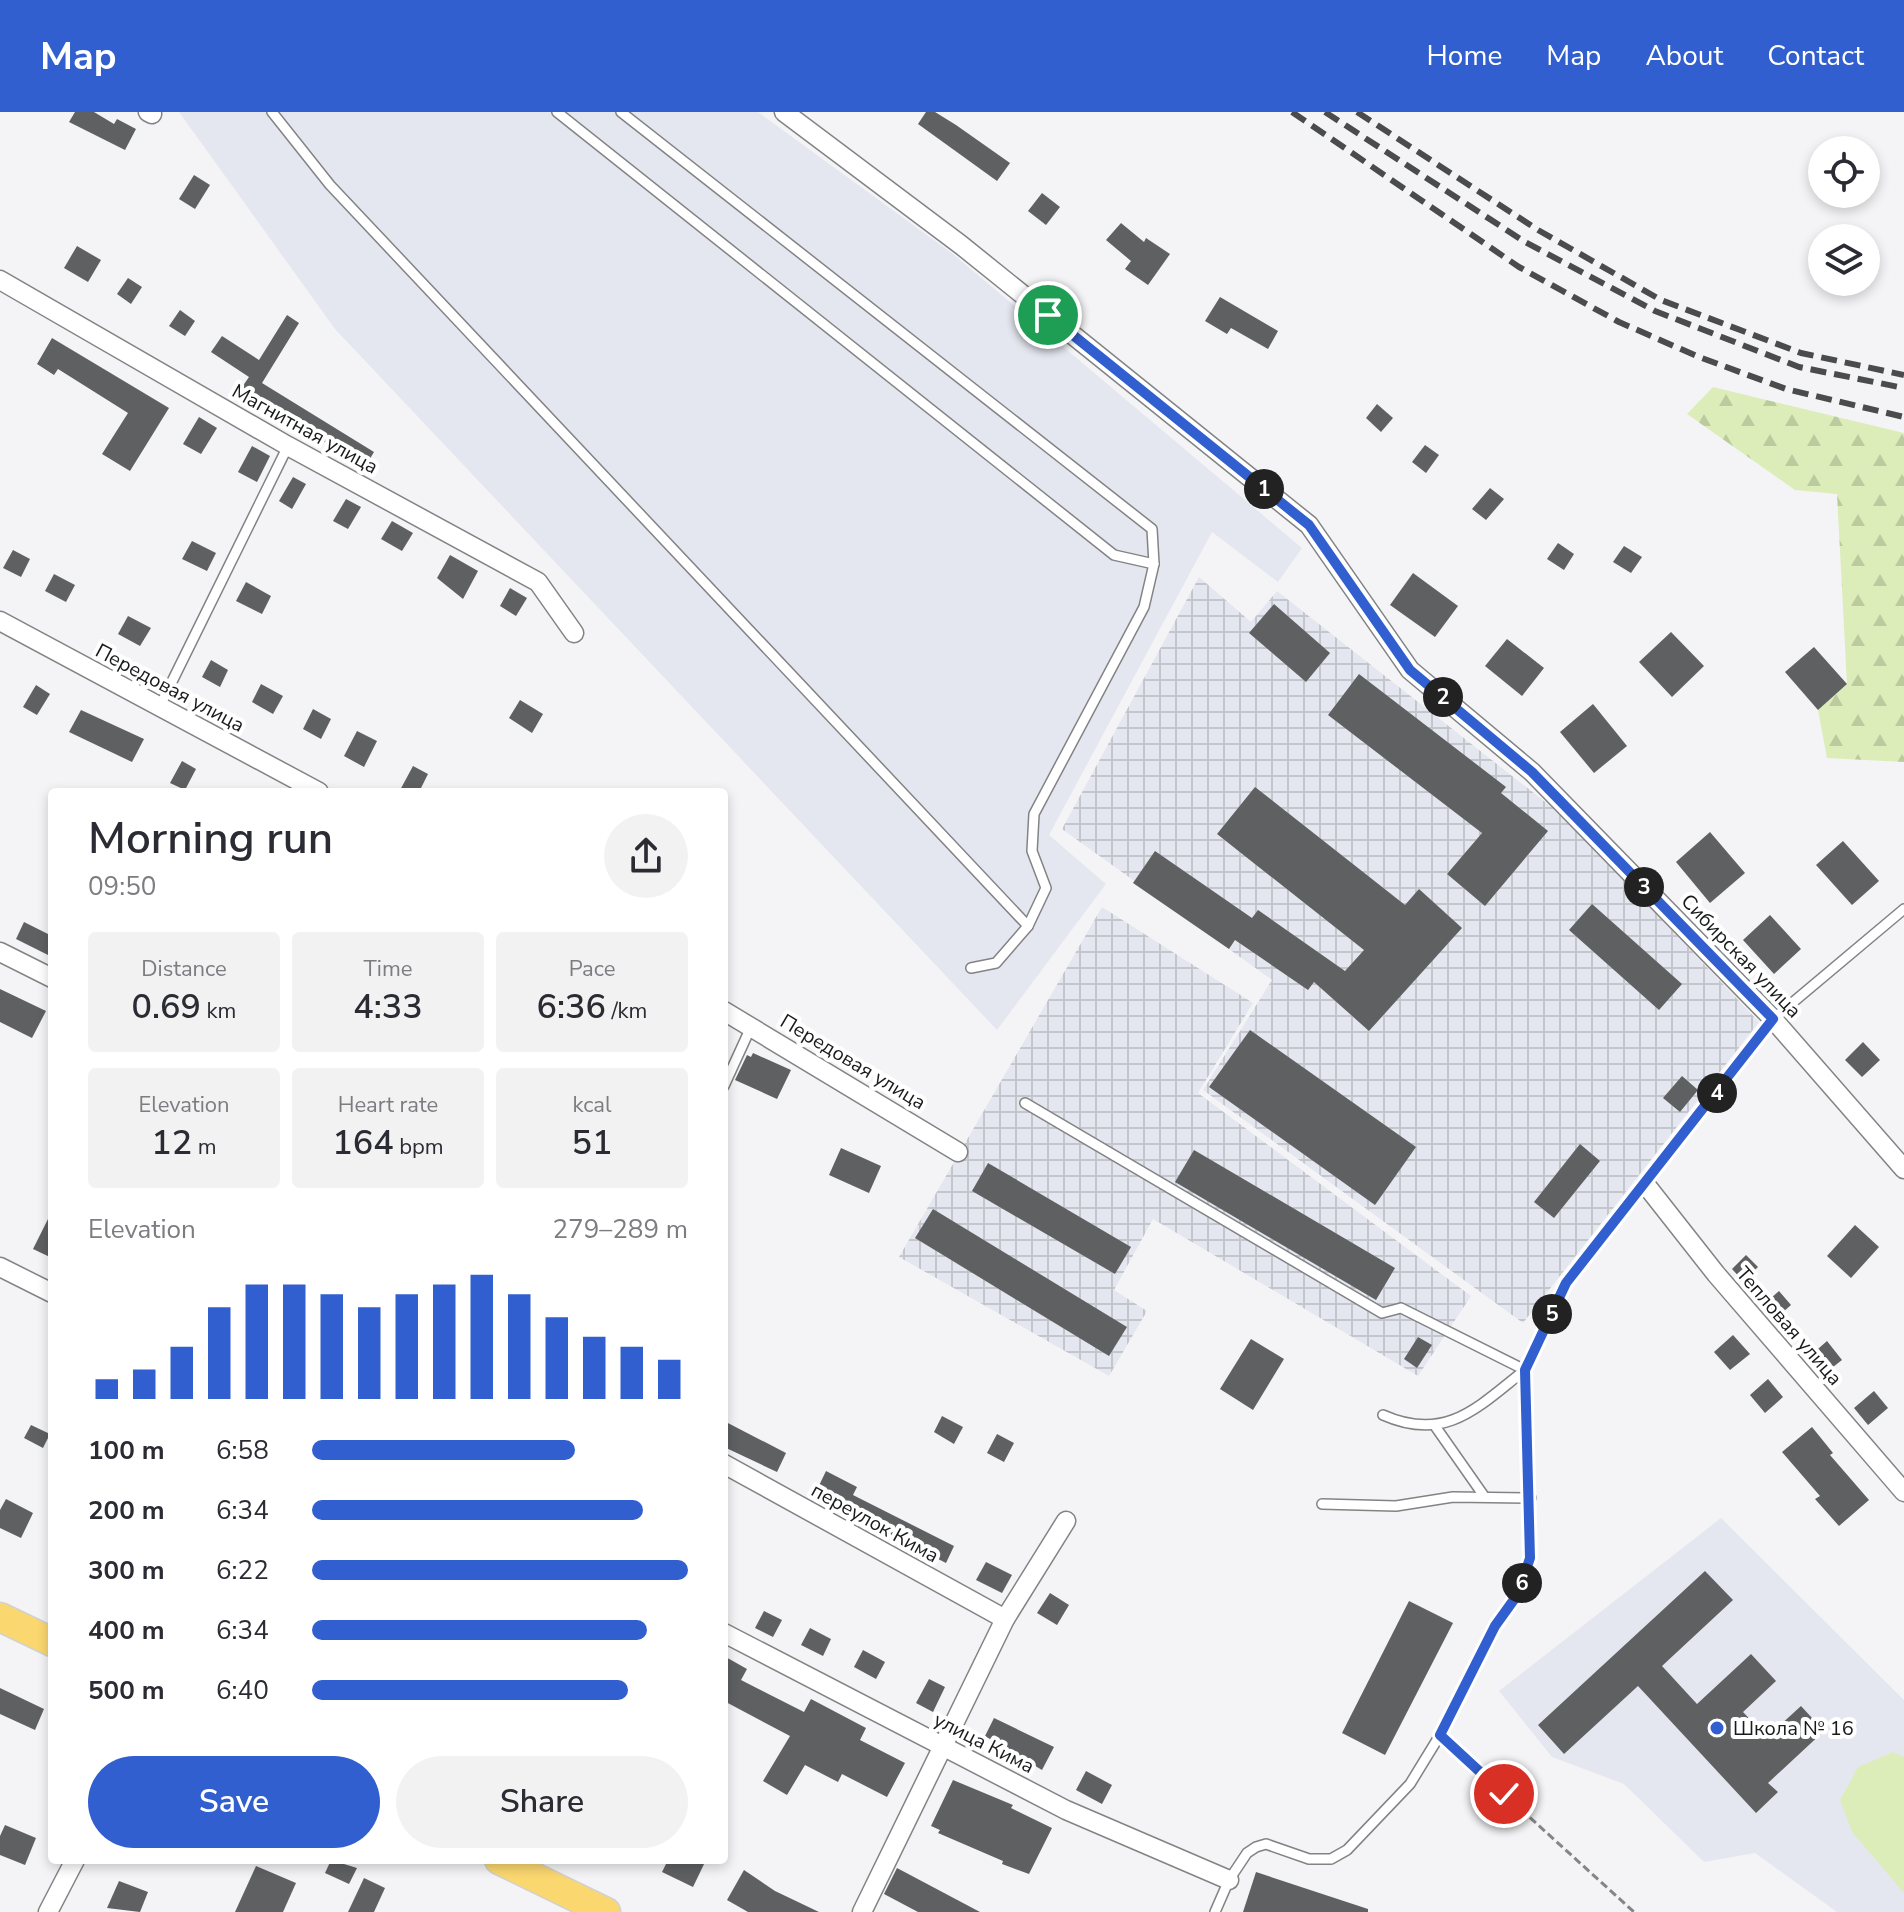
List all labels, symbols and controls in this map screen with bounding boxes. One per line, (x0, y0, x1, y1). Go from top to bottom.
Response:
text: Map (40, 31, 117, 82)
text: Home (1427, 37, 1502, 75)
text: Map (1546, 37, 1601, 75)
text: About (1645, 37, 1723, 75)
text: Contact (1767, 37, 1864, 75)
map controls (1808, 136, 1880, 296)
button: locate (1808, 136, 1880, 208)
button: layers (1808, 224, 1880, 296)
pin (1014, 281, 1082, 349)
icon: arrive (1026, 293, 1070, 337)
street label: Магнитная улица (227, 378, 383, 480)
pin: 1 (1244, 469, 1284, 509)
text: 1 (1257, 474, 1271, 504)
street label: Передовая улица (91, 637, 249, 739)
pin: 2 (1423, 677, 1463, 717)
text: 2 (1436, 682, 1450, 712)
text: Morning run (88, 809, 333, 869)
button: share (604, 814, 688, 898)
pin: 3 (1624, 867, 1664, 907)
text: 09:50 (88, 869, 156, 904)
text: 3 (1637, 872, 1651, 902)
street label: Сибирская улица (1675, 888, 1807, 1024)
text: Distance (141, 954, 227, 984)
text: Time (364, 954, 412, 984)
text: Pace (569, 954, 615, 984)
text: 0.69 (132, 984, 201, 1030)
text: 4:33 (353, 984, 423, 1030)
text: 6:36 (537, 984, 606, 1030)
text: km (201, 996, 236, 1026)
text: /km (606, 996, 647, 1026)
street label: Передовая улица (775, 1008, 931, 1116)
pin: 4 (1697, 1073, 1737, 1113)
text: 4 (1710, 1078, 1724, 1108)
text: Elevation (138, 1090, 230, 1120)
text: Heart rate (338, 1090, 438, 1120)
text: kcal (573, 1090, 612, 1120)
text: 12 (151, 1120, 192, 1166)
text: 164 (332, 1120, 394, 1166)
text: 51 (572, 1120, 612, 1166)
text: m (192, 1132, 217, 1162)
text: bpm (394, 1132, 444, 1162)
text: Elevation (88, 1212, 196, 1247)
text: 279–289 m (552, 1212, 688, 1247)
street label: Тепловая улица (1730, 1261, 1848, 1391)
pin: 5 (1532, 1294, 1572, 1334)
text: 5 (1545, 1299, 1559, 1329)
text: 100 m (88, 1433, 165, 1468)
text: 6:58 (216, 1433, 269, 1468)
street label: переулок Кима (806, 1477, 944, 1569)
text: 200 m (88, 1493, 165, 1528)
text: 6:34 (216, 1493, 269, 1528)
text: 300 m (88, 1553, 165, 1588)
text: 6:22 (216, 1553, 269, 1588)
pin: 6 (1502, 1563, 1542, 1603)
text: 6 (1515, 1568, 1529, 1598)
text: 400 m (88, 1613, 165, 1648)
text: 6:34 (216, 1613, 269, 1648)
text: 500 m (88, 1673, 165, 1708)
text: 6:40 (216, 1673, 269, 1708)
street label: улица Кима (929, 1706, 1039, 1780)
place label: Школа № 16 (1733, 1715, 1854, 1742)
marker: Школа № 16 (1708, 1719, 1726, 1737)
button: Save (88, 1756, 380, 1848)
button: Share (396, 1756, 688, 1848)
pin (1470, 1760, 1538, 1828)
icon: check (1482, 1772, 1526, 1816)

